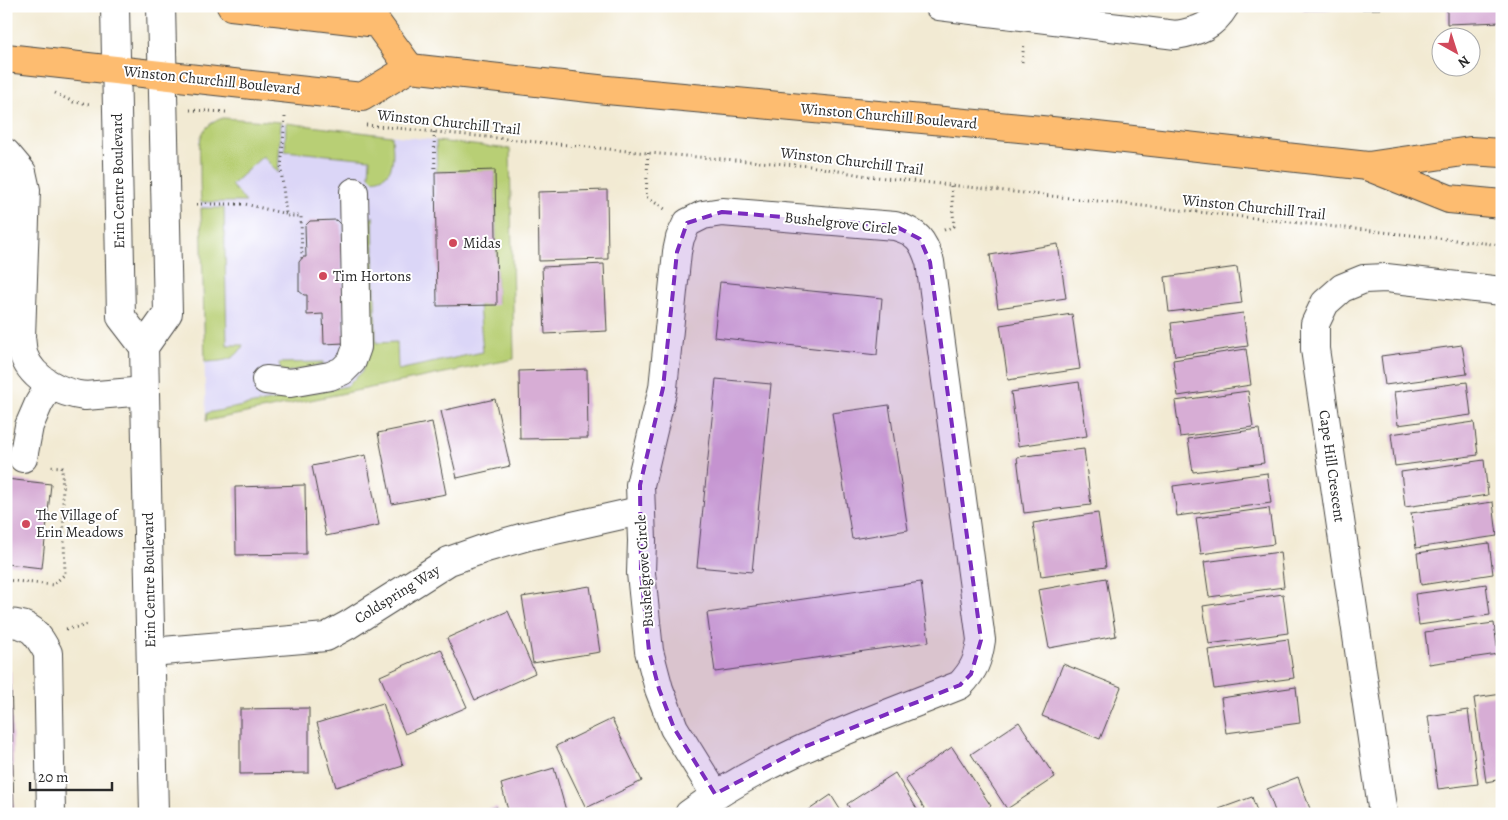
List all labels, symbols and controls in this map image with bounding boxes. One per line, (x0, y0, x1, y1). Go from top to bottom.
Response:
north arrow (1430, 28, 1480, 78)
text: N (1454, 51, 1474, 72)
street label: Winston Churchill Boulevard (122, 61, 302, 99)
street label: Winston Churchill Boulevard (799, 98, 979, 134)
street label: Winston Churchill Trail (376, 104, 522, 139)
street label: Erin Centre Boulevard (107, 112, 129, 249)
street label: Winston Churchill Trail (778, 142, 925, 180)
street label: Winston Churchill Trail (1181, 189, 1327, 224)
street label: Bushelgrove Circle (783, 207, 899, 239)
place label: Midas (463, 233, 501, 253)
marker: Midas (447, 237, 459, 249)
place label: Tim Hortons (333, 266, 411, 286)
marker: Tim Hortons (317, 270, 329, 282)
street label: Cape Hill Crescent (1314, 409, 1350, 523)
place label: The Village of Erin Meadows (36, 505, 124, 542)
street label: Erin Centre Boulevard (138, 511, 160, 648)
street label: Bushelgrove Circle (630, 513, 658, 628)
marker: The Village of Erin Meadows (20, 518, 32, 530)
street label: Coldspring Way (351, 560, 444, 628)
scale bar (30, 760, 112, 792)
text: 20 m (38, 767, 69, 787)

